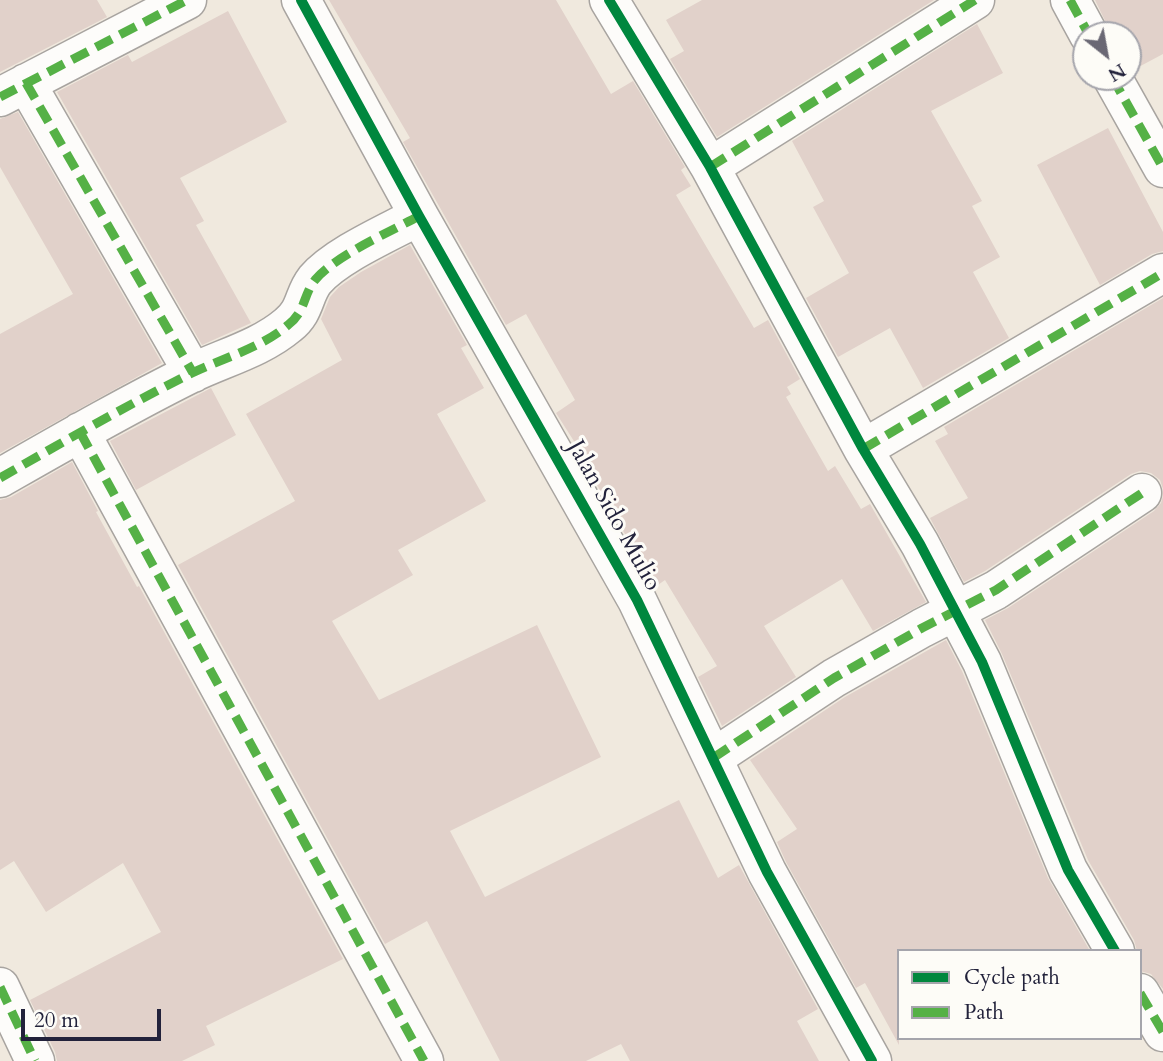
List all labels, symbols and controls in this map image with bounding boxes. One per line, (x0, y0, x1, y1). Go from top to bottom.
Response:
north arrow (1072, 21, 1142, 91)
text: N (1103, 57, 1131, 88)
street label: Jalan Sido Mulio (560, 436, 666, 596)
legend (897, 949, 1142, 1040)
text: Cycle path (964, 963, 1060, 992)
scale bar (24, 995, 164, 1038)
text: Path (964, 998, 1004, 1027)
text: 20 m (34, 1006, 79, 1035)

